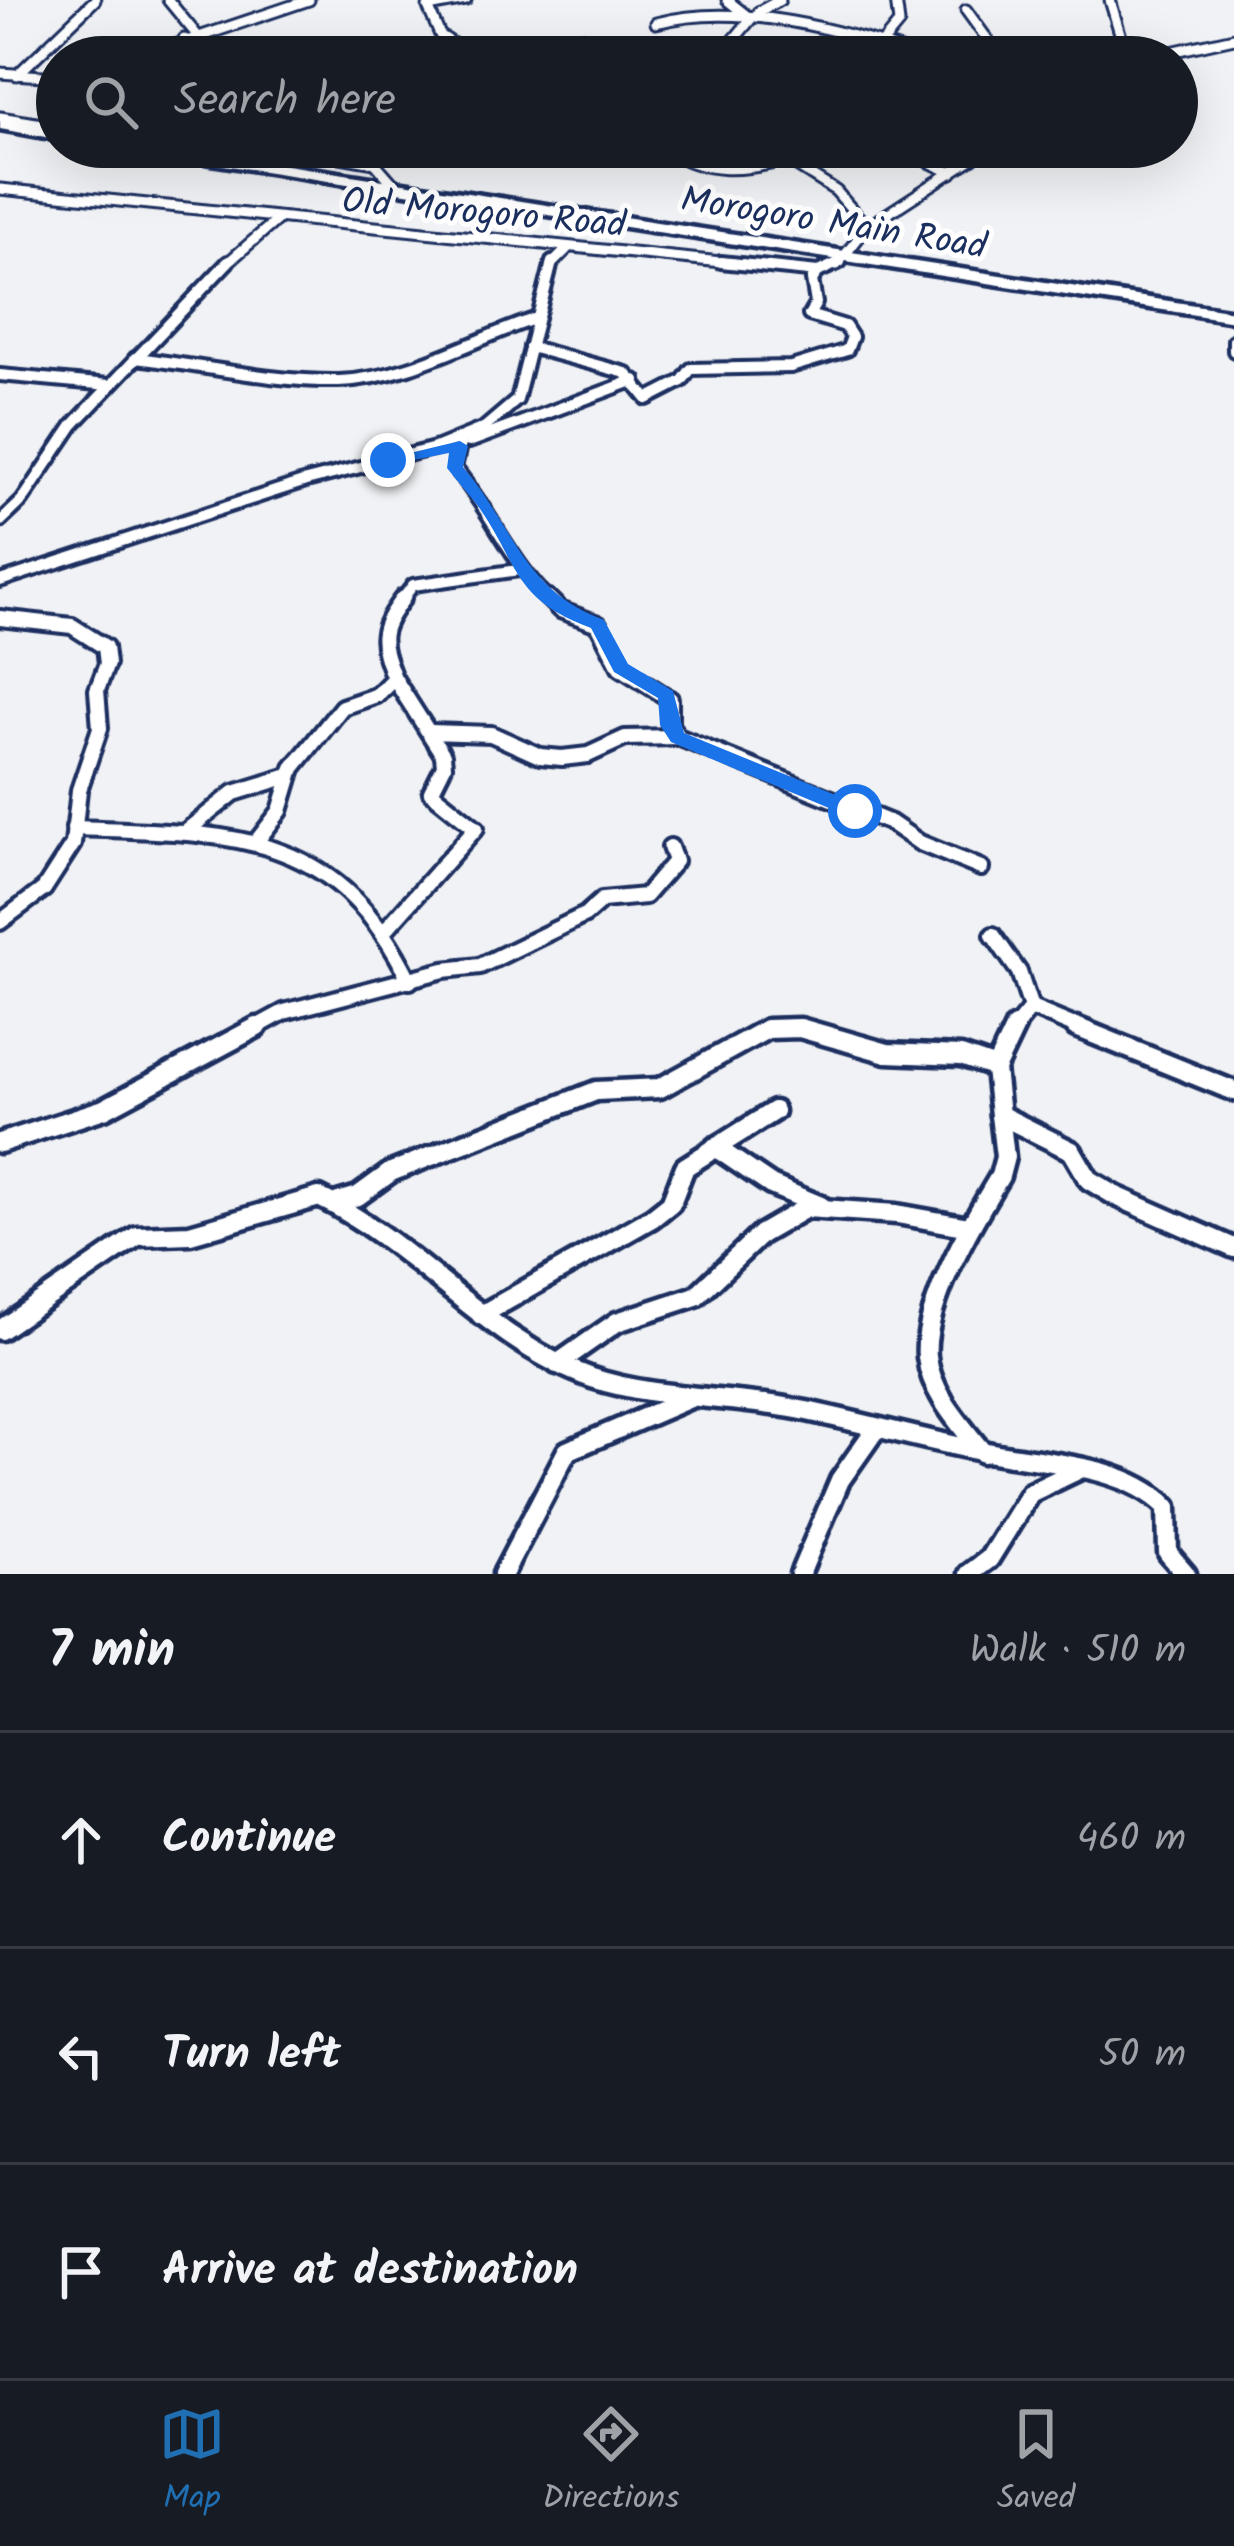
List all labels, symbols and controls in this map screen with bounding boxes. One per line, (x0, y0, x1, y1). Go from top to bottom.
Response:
search box (36, 36, 1198, 168)
text: Search here (174, 66, 396, 138)
icon: search (78, 69, 144, 135)
street label: Morogoro Main Road (677, 172, 991, 277)
street label: Old Morogoro Road (340, 174, 629, 255)
route end (361, 433, 415, 487)
route start (828, 784, 882, 838)
text: 7 min (48, 1612, 175, 1693)
text: Walk · 510 m (969, 1621, 1186, 1683)
text: Continue (162, 1804, 336, 1876)
icon: ahead (48, 1807, 114, 1873)
text: 460 m (1077, 1809, 1186, 1871)
text: Turn left (162, 2020, 341, 2092)
icon: left (48, 2023, 114, 2089)
text: 50 m (1099, 2025, 1186, 2087)
text: Arrive at destination (162, 2236, 578, 2308)
icon: arrive (48, 2239, 114, 2305)
tab: Map (159, 2401, 225, 2526)
tab: Directions (542, 2401, 679, 2526)
tab: Saved (997, 2401, 1075, 2526)

